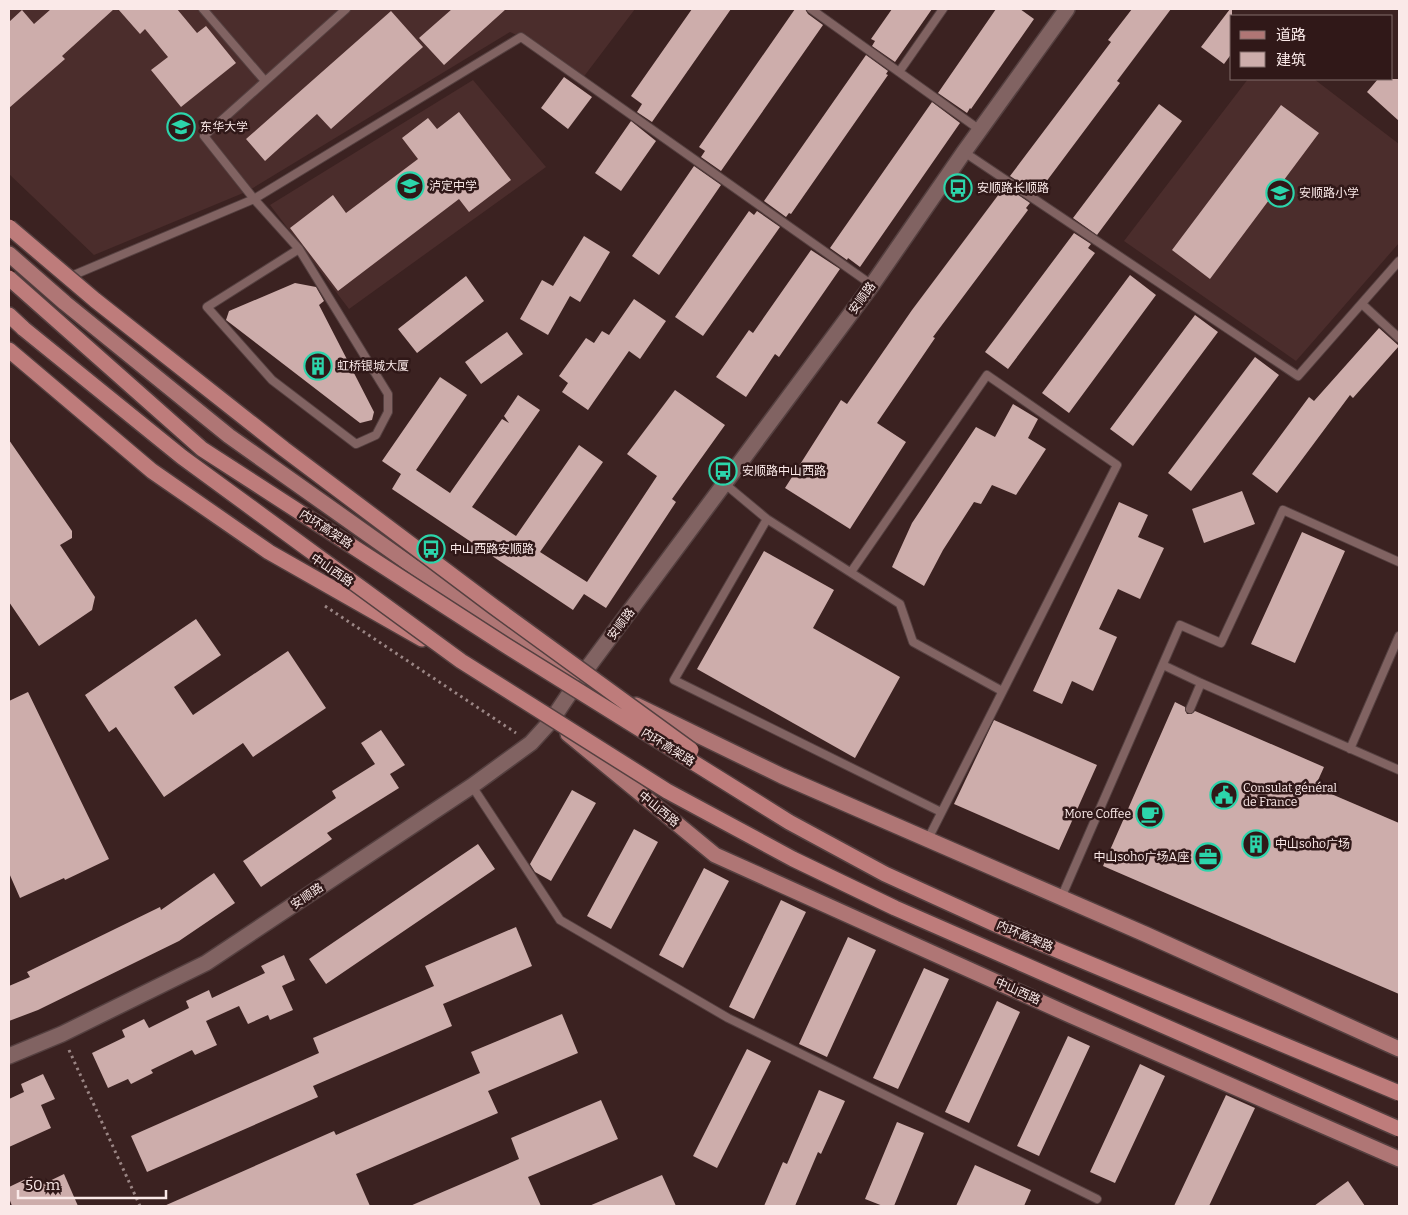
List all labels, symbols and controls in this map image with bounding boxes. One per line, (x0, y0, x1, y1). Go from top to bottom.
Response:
legend (1230, 15, 1393, 80)
text: 道路 (1276, 26, 1306, 44)
text: 建筑 (1276, 51, 1306, 69)
school or university icon: 东华大学 (166, 112, 196, 142)
place label: 东华大学 (200, 120, 248, 134)
school or university icon: 泸定中学 (395, 171, 425, 201)
bus stop icon: 安顺路长顺路 (943, 173, 973, 203)
school or university icon: 安顺路小学 (1265, 178, 1295, 208)
place label: 泸定中学 (429, 179, 477, 193)
place label: 安顺路长顺路 (977, 181, 1049, 195)
place label: 安顺路小学 (1299, 186, 1359, 200)
street label: 安顺路 (846, 279, 878, 317)
building icon: 虹桥银城大厦 (303, 351, 333, 381)
place label: 虹桥银城大厦 (337, 359, 409, 373)
bus stop icon: 安顺路中山西路 (708, 456, 738, 486)
place label: 安顺路中山西路 (742, 464, 826, 478)
street label: 内环高架路 (297, 507, 355, 551)
bus stop icon: 中山西路安顺路 (416, 534, 446, 564)
place label: 中山西路安顺路 (450, 542, 534, 556)
street label: 中山西路 (308, 551, 356, 589)
street label: 安顺路 (605, 605, 637, 643)
street label: 内环高架路 (639, 725, 697, 769)
public building icon: Consulat général de France (1209, 780, 1239, 810)
place label: Consulat général de France (1243, 781, 1337, 809)
street label: 中山西路 (636, 788, 682, 830)
cafe icon: More Coffee (1135, 799, 1165, 829)
place label: More Coffee (1064, 807, 1131, 821)
building icon: 中山soho广场 (1241, 829, 1271, 859)
place label: 中山soho广场 (1275, 837, 1350, 851)
office icon: 中山soho广场A座 (1193, 842, 1223, 872)
place label: 中山soho广场A座 (1093, 850, 1189, 864)
street label: 安顺路 (288, 880, 326, 912)
street label: 内环高架路 (995, 918, 1055, 954)
street label: 中山西路 (993, 975, 1043, 1007)
scale bar (18, 1168, 165, 1200)
text: 50 m (25, 1176, 61, 1194)

